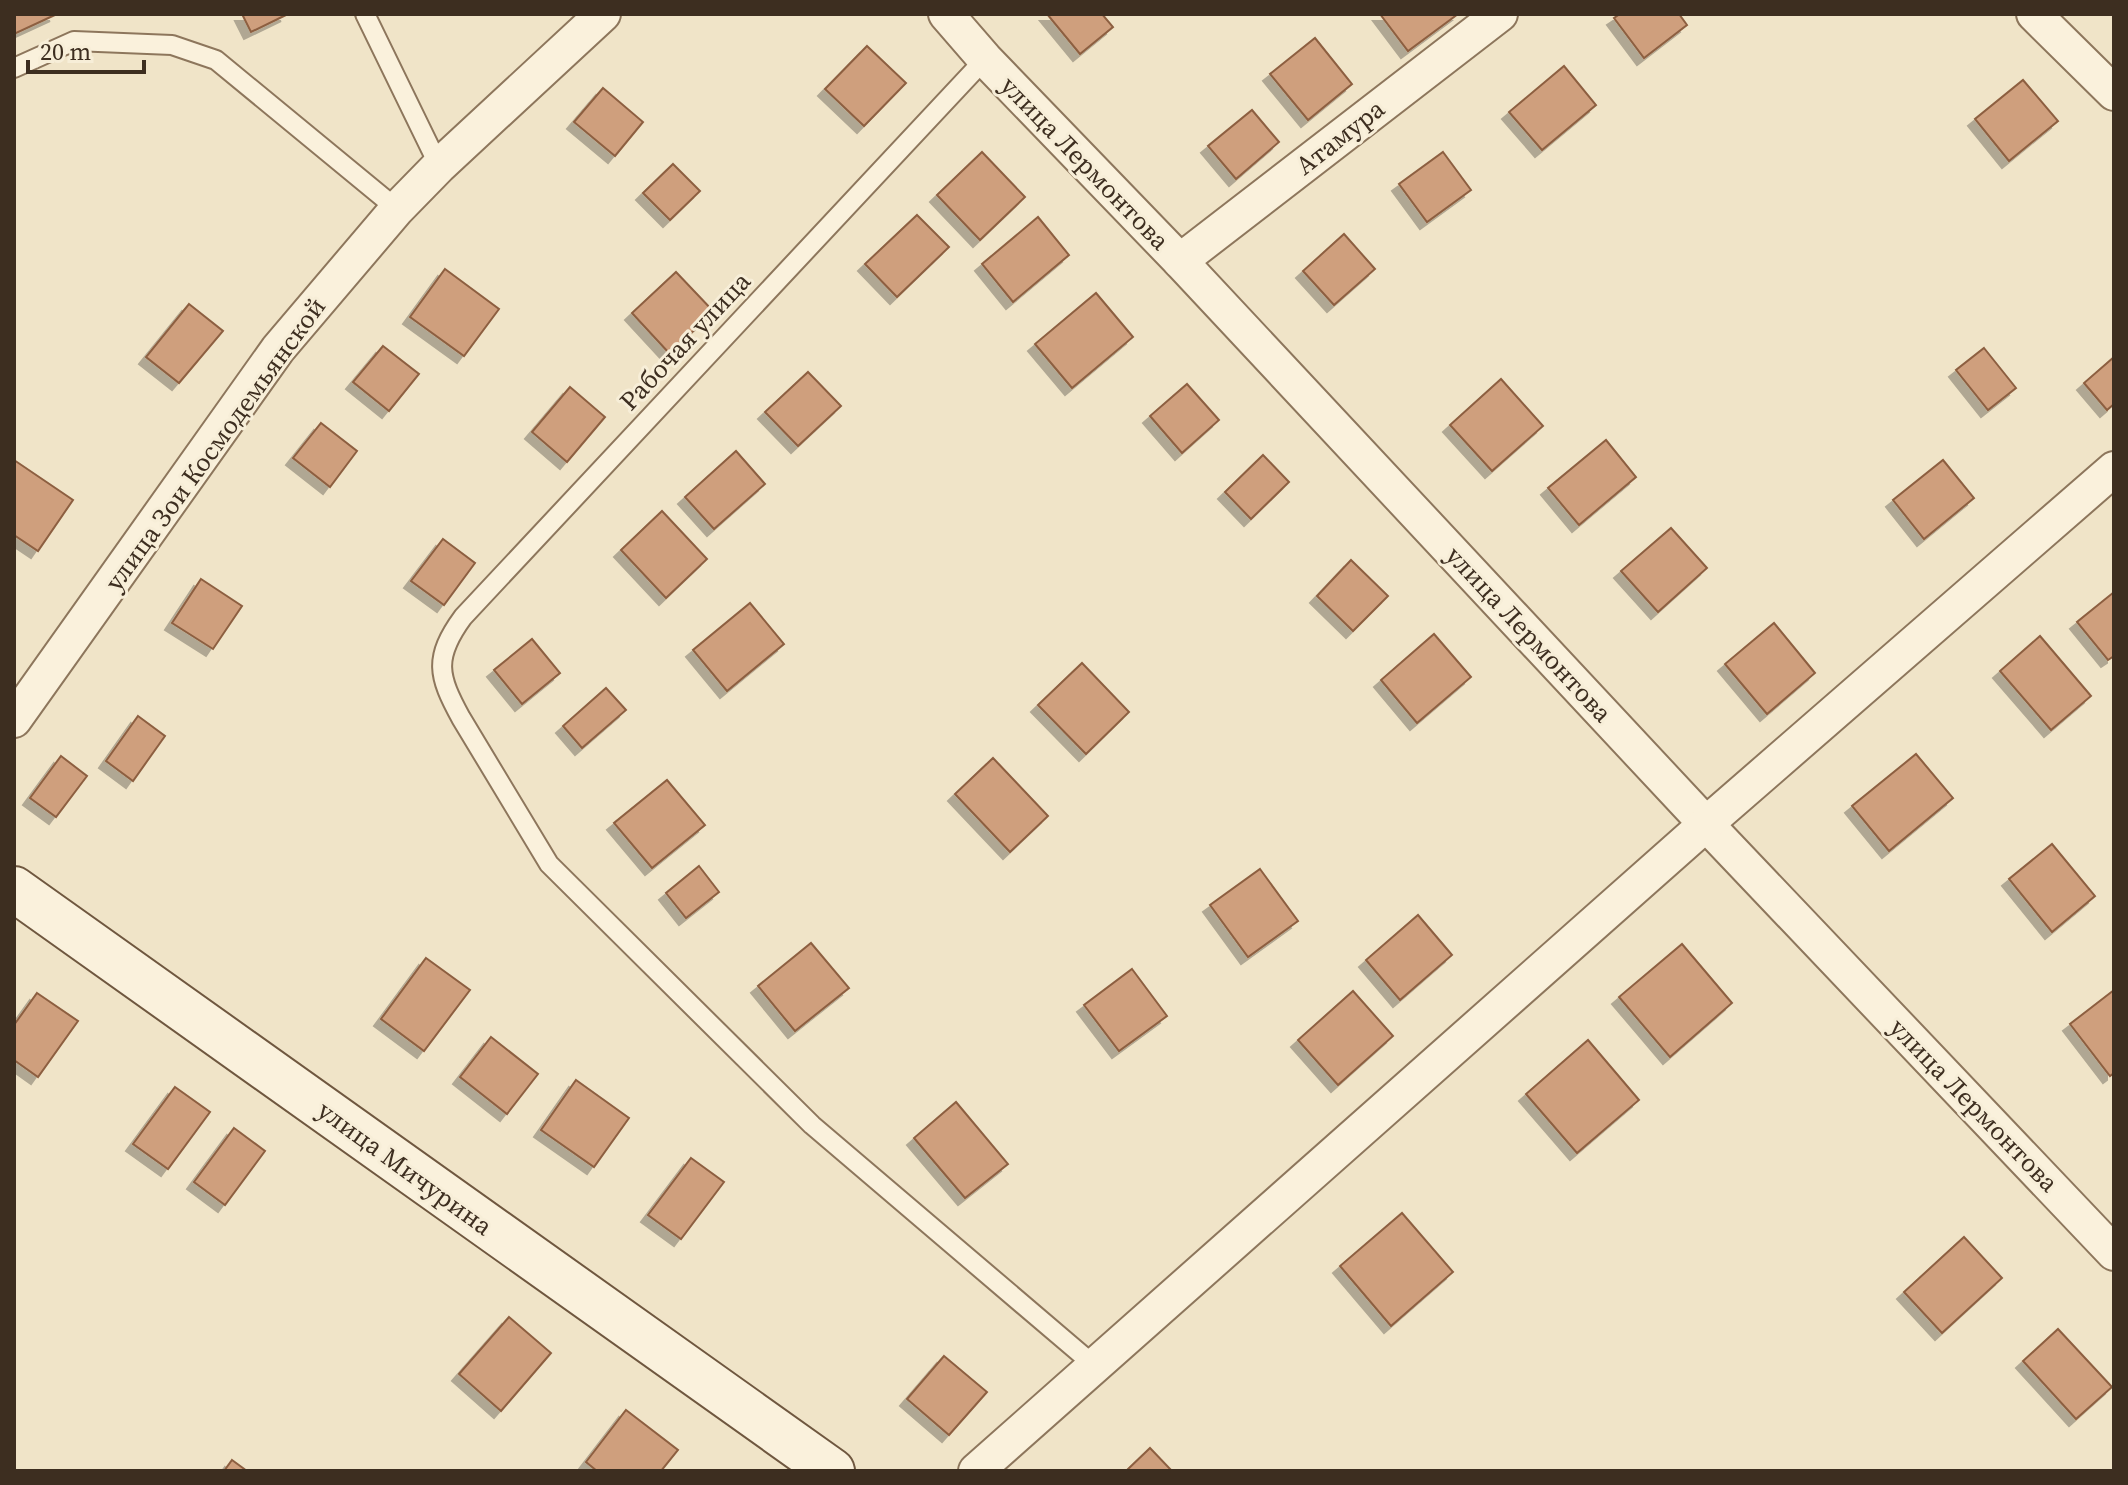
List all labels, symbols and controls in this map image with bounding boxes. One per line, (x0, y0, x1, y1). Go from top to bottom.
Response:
scale bar (28, 24, 144, 74)
text: 20 m (40, 35, 91, 68)
street label: улица Лермонтова (992, 68, 1178, 258)
street label: Атамура (1288, 90, 1393, 183)
street label: Рабочая улица (611, 263, 759, 418)
street label: улица Зои Космодемьянской (96, 290, 334, 598)
street label: улица Лермонтова (1438, 538, 1621, 731)
street label: улица Лермонтова (1881, 1010, 2067, 1200)
street label: улица Мичурина (310, 1092, 500, 1244)

